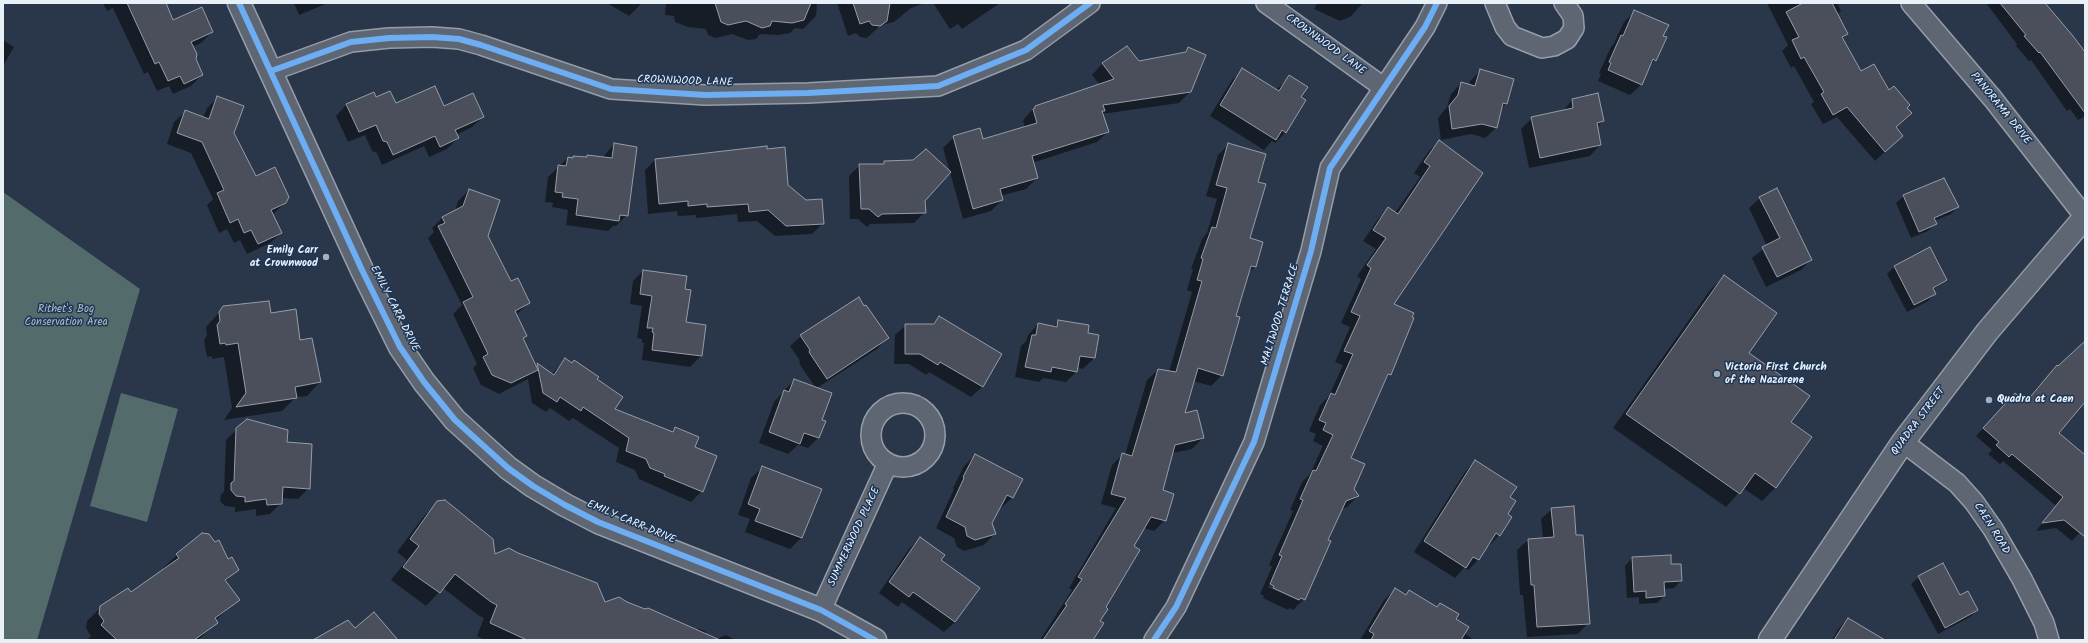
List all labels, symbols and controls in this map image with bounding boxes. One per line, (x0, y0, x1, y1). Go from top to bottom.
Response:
street label: CROWNWOOD LANE (1282, 11, 1368, 79)
street label: PANORAMA DRIVE (1967, 70, 2033, 148)
street label: CROWNWOOD LANE (637, 74, 733, 90)
place label: Emily Carr at Crownwood (250, 244, 318, 270)
marker: Emily Carr at Crownwood (321, 252, 331, 262)
street label: MALTWOOD TERRACE (1259, 263, 1303, 367)
street label: EMILY CARR DRIVE (367, 264, 421, 354)
park label: Rithet's Bog Conservation Area (24, 303, 108, 329)
place label: Victoria First Church of the Nazarene (1725, 361, 1827, 387)
marker: Victoria First Church of the Nazarene (1712, 369, 1722, 379)
street label: QUADRA STREET (1889, 385, 1949, 459)
place label: Quadra at Caen (1997, 393, 2074, 407)
marker: Quadra at Caen (1984, 395, 1994, 405)
street label: SUMMERWOOD PLACE (826, 485, 884, 589)
street label: EMILY CARR DRIVE (585, 498, 677, 548)
street label: CAEN ROAD (1970, 501, 2012, 557)

